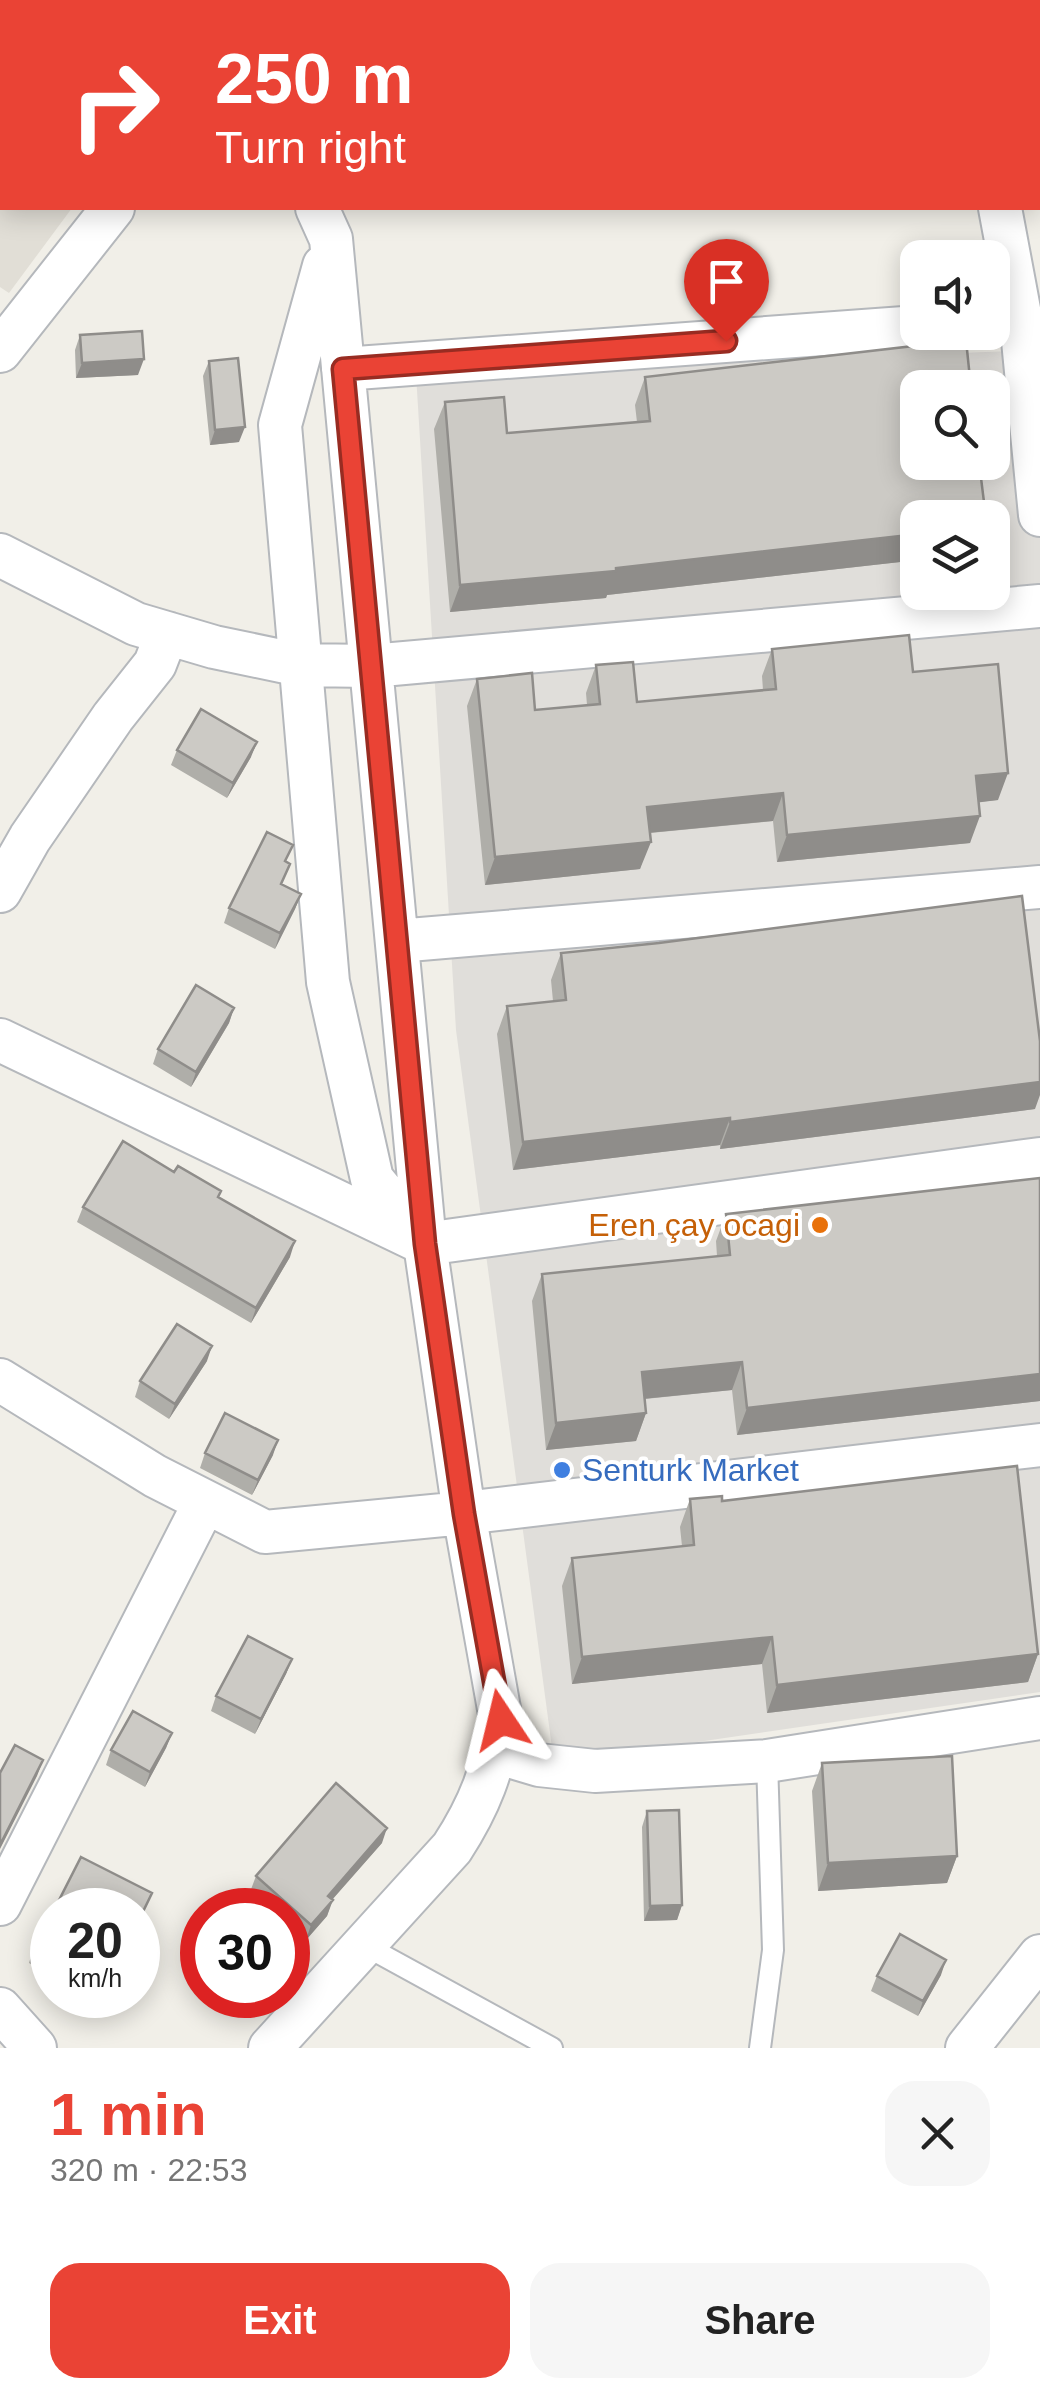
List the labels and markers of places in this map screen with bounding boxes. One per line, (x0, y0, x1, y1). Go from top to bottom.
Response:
pin (684, 239, 769, 342)
place label: Eren çay ocagi (588, 1207, 800, 1243)
marker: Eren çay ocagi (809, 1214, 831, 1236)
place label: Senturk Market (582, 1452, 799, 1488)
marker: Senturk Market (551, 1459, 573, 1481)

